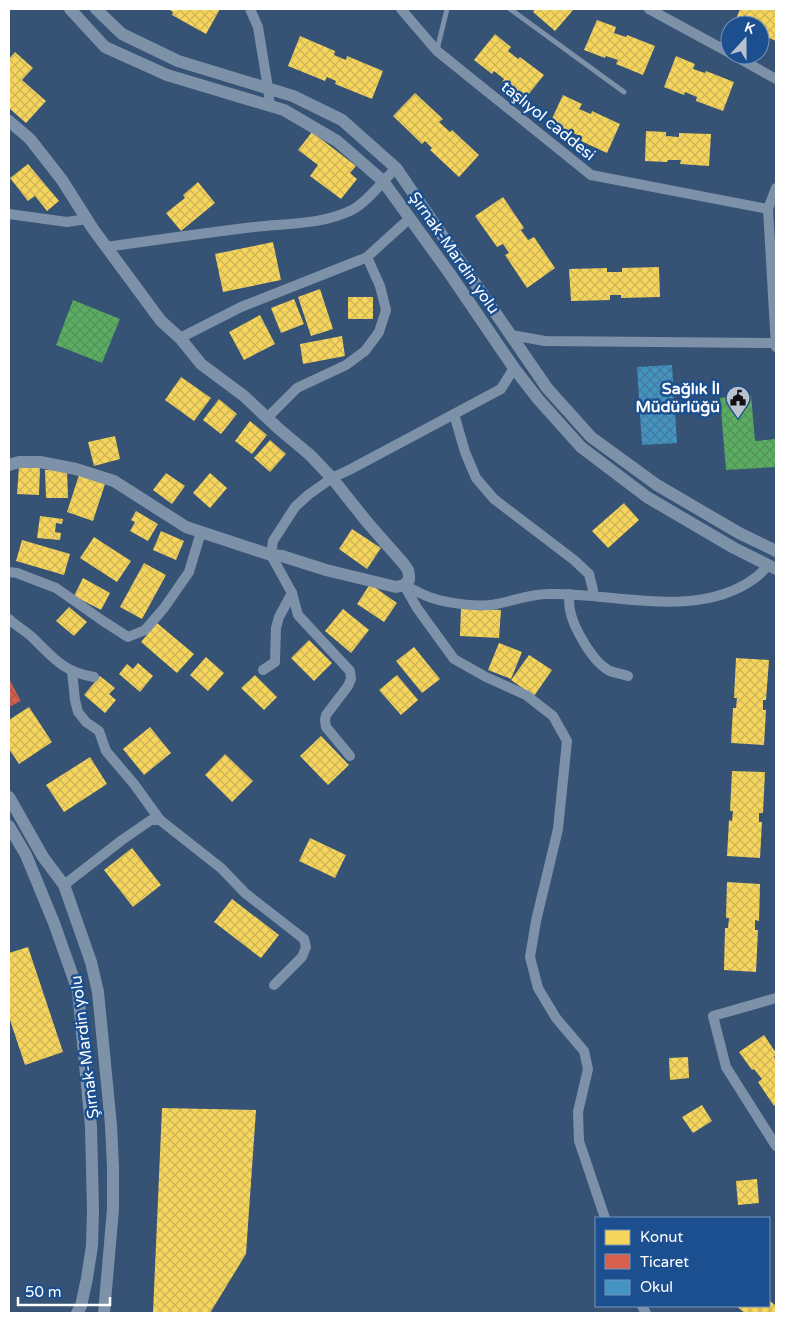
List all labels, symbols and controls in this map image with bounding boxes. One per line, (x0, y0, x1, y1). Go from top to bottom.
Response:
north arrow (720, 15, 770, 65)
text: K (742, 19, 757, 38)
street label: taşlıyol caddesi (497, 77, 599, 165)
street label: Şırnak-Mardin yolu (404, 188, 504, 318)
place label: Sağlık İl Müdürlüğü (635, 379, 720, 417)
public building icon: Sağlık İl Müdürlüğü (725, 385, 751, 419)
street label: Şırnak-Mardin yolu (66, 974, 104, 1120)
legend (595, 1217, 770, 1307)
text: Konut (640, 1228, 683, 1246)
text: Ticaret (640, 1253, 689, 1271)
scale bar (18, 1274, 110, 1306)
text: Okul (640, 1278, 673, 1296)
text: 50 m (25, 1283, 62, 1301)

